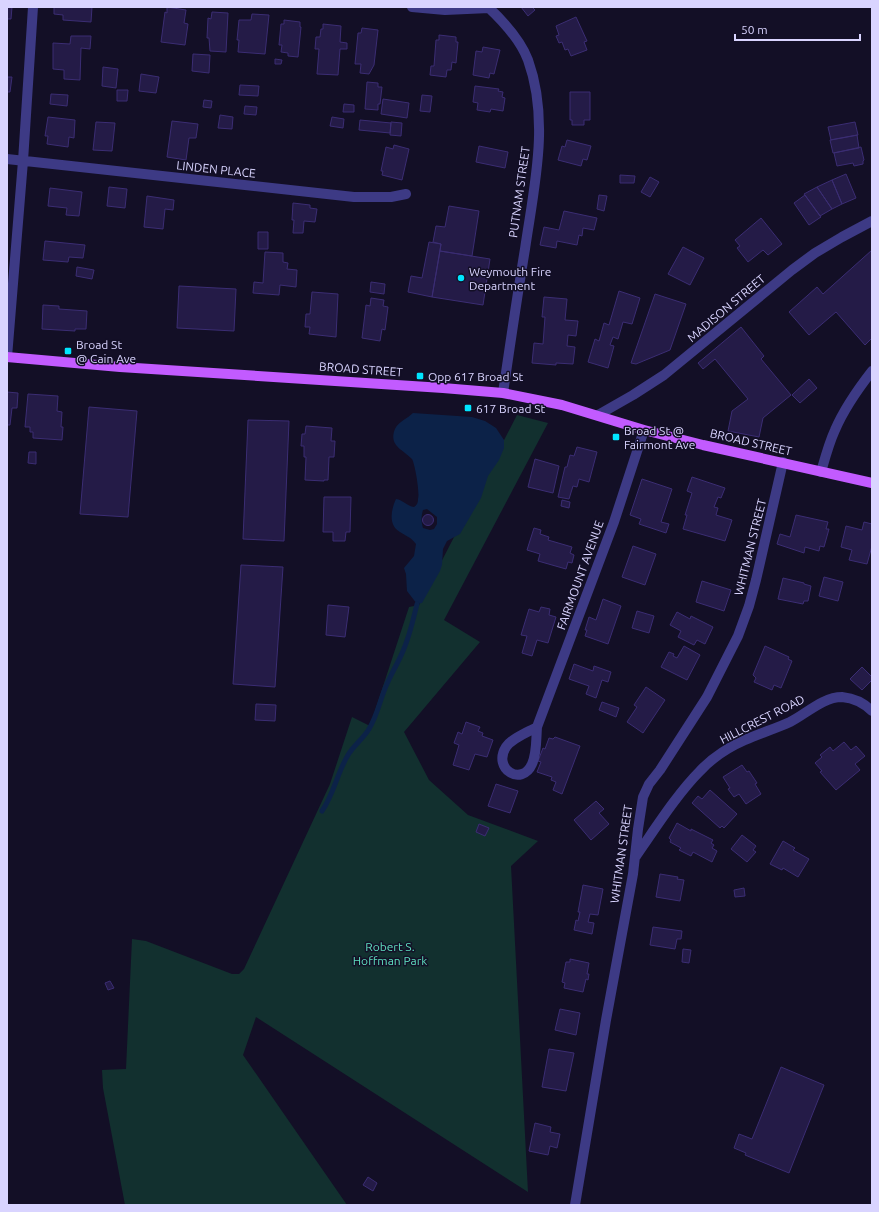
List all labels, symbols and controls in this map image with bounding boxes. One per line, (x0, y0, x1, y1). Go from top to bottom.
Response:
scale bar (735, 16, 860, 42)
text: 50 m (741, 23, 768, 36)
street label: PUTNAM STREET (506, 145, 532, 239)
street label: LINDEN PLACE (176, 158, 257, 180)
place label: Weymouth Fire Department (469, 265, 551, 292)
street label: MADISON STREET (685, 272, 768, 344)
marker: Weymouth Fire Department (456, 273, 466, 283)
place label: Broad St @ Cain Ave (76, 338, 136, 365)
marker: Broad St @ Cain Ave (63, 346, 73, 356)
street label: BROAD STREET (319, 360, 404, 378)
place label: Opp 617 Broad St (428, 370, 524, 383)
marker: Opp 617 Broad St (415, 371, 425, 381)
place label: 617 Broad St (476, 402, 545, 415)
marker: 617 Broad St (463, 403, 473, 413)
place label: Broad St @ Fairmont Ave (624, 424, 695, 451)
street label: BROAD STREET (709, 426, 794, 458)
marker: Broad St @ Fairmont Ave (611, 432, 621, 442)
street label: WHITMAN STREET (732, 497, 768, 597)
street label: FAIRMOUNT AVENUE (554, 518, 606, 631)
street label: HILLCREST ROAD (717, 692, 807, 746)
street label: WHITMAN STREET (608, 804, 634, 904)
park label: Robert S. Hoffman Park (353, 940, 427, 967)

